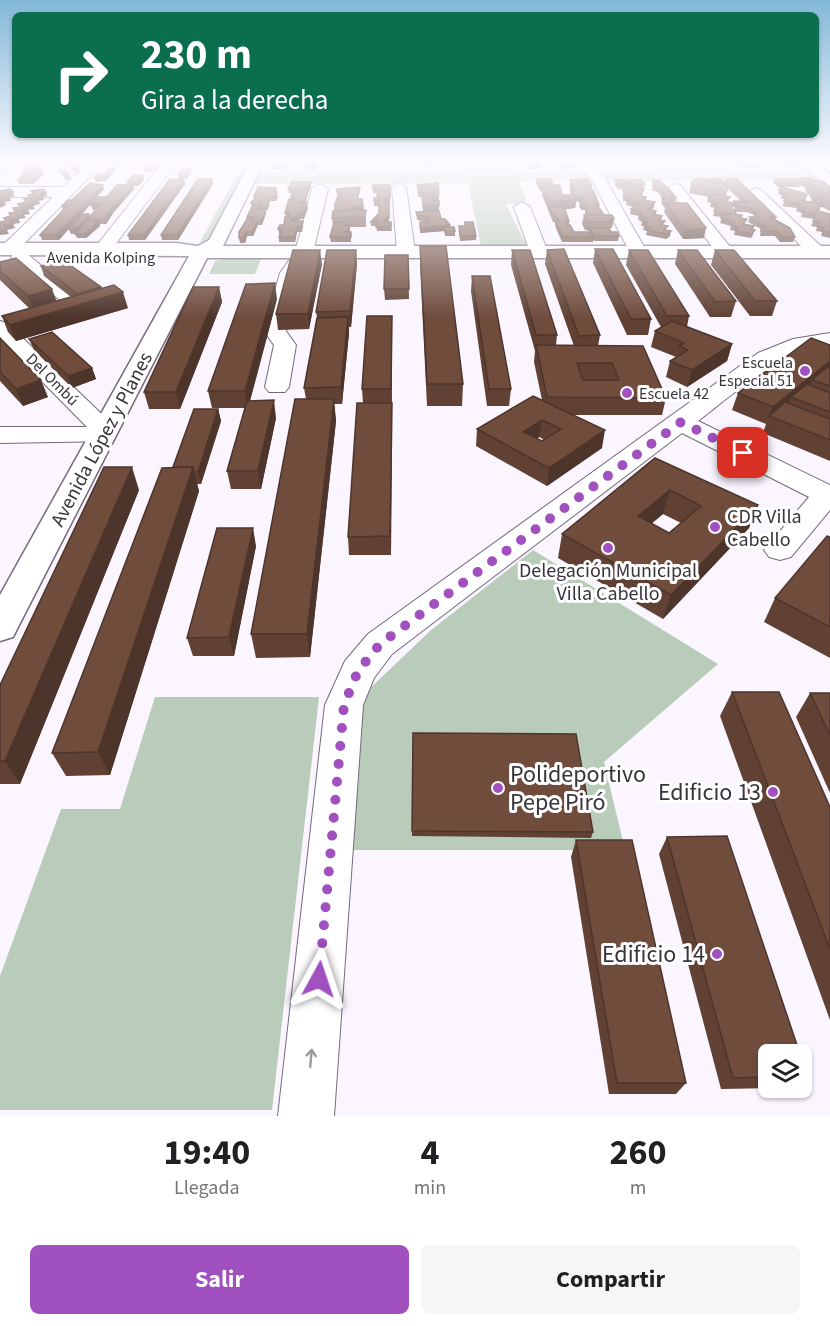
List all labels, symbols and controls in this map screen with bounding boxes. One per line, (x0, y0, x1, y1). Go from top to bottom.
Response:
text: 230 m (141, 25, 252, 85)
icon: right (42, 36, 120, 114)
text: Gira a la derecha (141, 81, 328, 120)
street label: Avenida Kolping (47, 247, 155, 269)
street label: Avenida López y Planes (44, 347, 160, 532)
street label: Del Ombú (21, 348, 84, 411)
place label: Escuela Especial 51 (719, 352, 793, 392)
marker: Escuela Especial 51 (798, 364, 812, 378)
place label: Escuela 42 (639, 383, 709, 405)
marker: Escuela 42 (620, 386, 634, 400)
pin (717, 427, 768, 478)
icon: arrive (726, 436, 759, 469)
place label: CDR Villa Cabello (727, 503, 802, 554)
marker: CDR Villa Cabello (708, 520, 722, 534)
marker: Delegación Municipal Villa Cabello (601, 541, 615, 555)
place label: Delegación Municipal Villa Cabello (519, 557, 697, 608)
place label: Polideportivo Pepe Piró (510, 757, 646, 820)
place label: Edificio 13 (658, 775, 761, 810)
marker: Polideportivo Pepe Piró (491, 781, 505, 795)
marker: Edificio 13 (766, 785, 780, 799)
place label: Edificio 14 (602, 937, 705, 972)
position arrow (287, 947, 351, 1011)
marker: Edificio 14 (710, 947, 724, 961)
map controls (758, 1044, 812, 1098)
button: layers (758, 1044, 812, 1098)
one-way arrow (306, 1048, 317, 1068)
text: 19:40 (163, 1127, 250, 1178)
text: 4 (420, 1127, 439, 1178)
text: 260 (610, 1127, 667, 1178)
text: Llegada (174, 1174, 240, 1202)
text: min (414, 1174, 446, 1202)
text: m (630, 1174, 646, 1202)
button: Salir (30, 1245, 409, 1314)
button: Compartir (421, 1245, 800, 1314)

